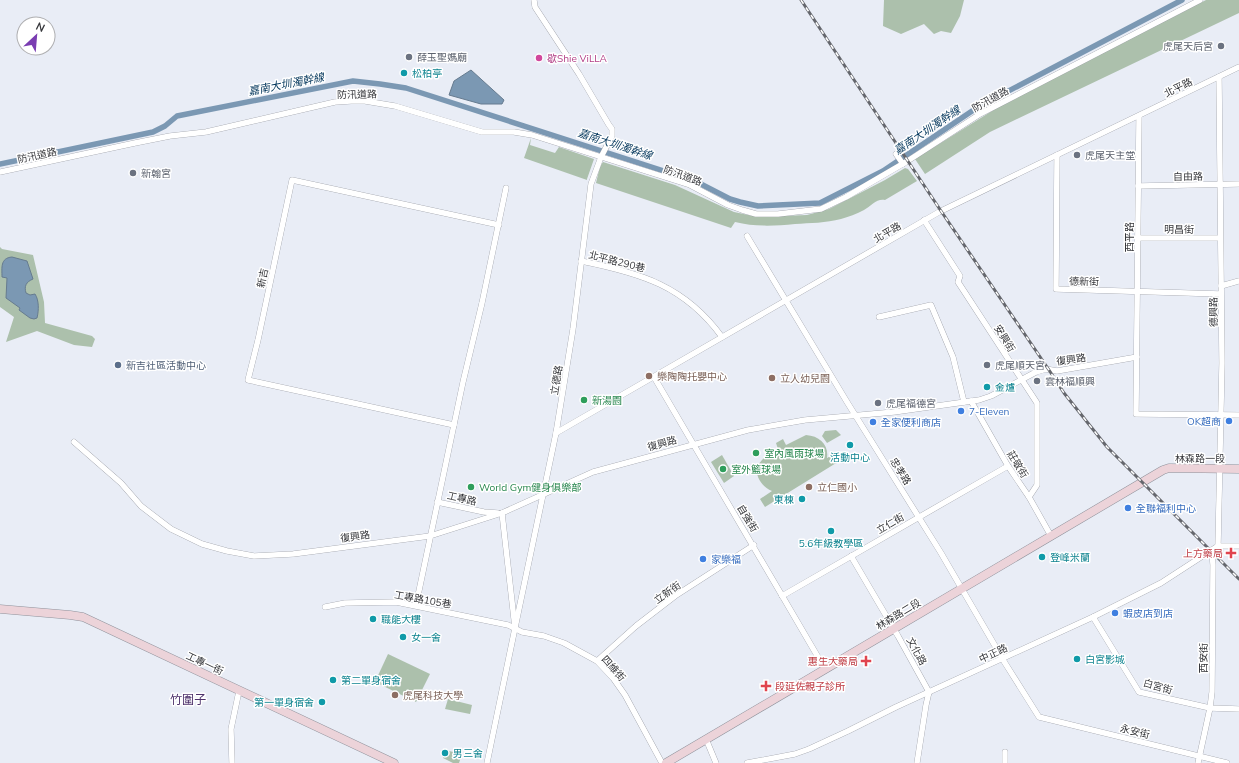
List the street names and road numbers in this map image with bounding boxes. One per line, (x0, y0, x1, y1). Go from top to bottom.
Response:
street label: 北平路 (1162, 75, 1195, 100)
street label: 防汛道路 (970, 84, 1011, 115)
street label: 防汛道路 (337, 88, 377, 101)
street label: 防汛道路 (16, 145, 58, 166)
street label: 防汛道路 (662, 163, 704, 188)
street label: 自由路 (1173, 170, 1203, 183)
street label: 北平路 (871, 219, 903, 246)
street label: 西平路 (1123, 222, 1136, 252)
street label: 明昌街 (1164, 223, 1194, 236)
street label: 北平路290巷 (587, 248, 647, 275)
street label: 新吉 (254, 267, 271, 289)
street label: 德新街 (1069, 275, 1099, 288)
street label: 德興路 (1207, 297, 1220, 327)
street label: 安興街 (991, 322, 1018, 354)
street label: 復興路 (1055, 351, 1087, 368)
street label: 立德路 (548, 364, 565, 396)
street label: 復興路 (646, 433, 678, 454)
street label: 莊敬街 (1004, 448, 1031, 480)
street label: 林森路一段 (1175, 452, 1225, 465)
street label: 忠孝路 (887, 455, 914, 487)
street label: 工專路 (446, 489, 478, 508)
street label: 自強街 (734, 502, 761, 534)
street label: 立仁街 (874, 510, 906, 537)
street label: 復興路 (339, 528, 371, 545)
street label: 立新街 (651, 578, 683, 606)
street label: 工專路105巷 (393, 588, 453, 611)
street label: 林森路二段 (873, 596, 923, 633)
street label: 文化路 (904, 635, 930, 668)
street label: 中正路 (977, 641, 1010, 666)
street label: 西安街 (1197, 643, 1210, 673)
street label: 工專一街 (184, 649, 226, 678)
street label: 四維街 (599, 653, 628, 684)
street label: 白宮街 (1142, 676, 1174, 697)
street label: 永安街 (1119, 722, 1151, 741)

